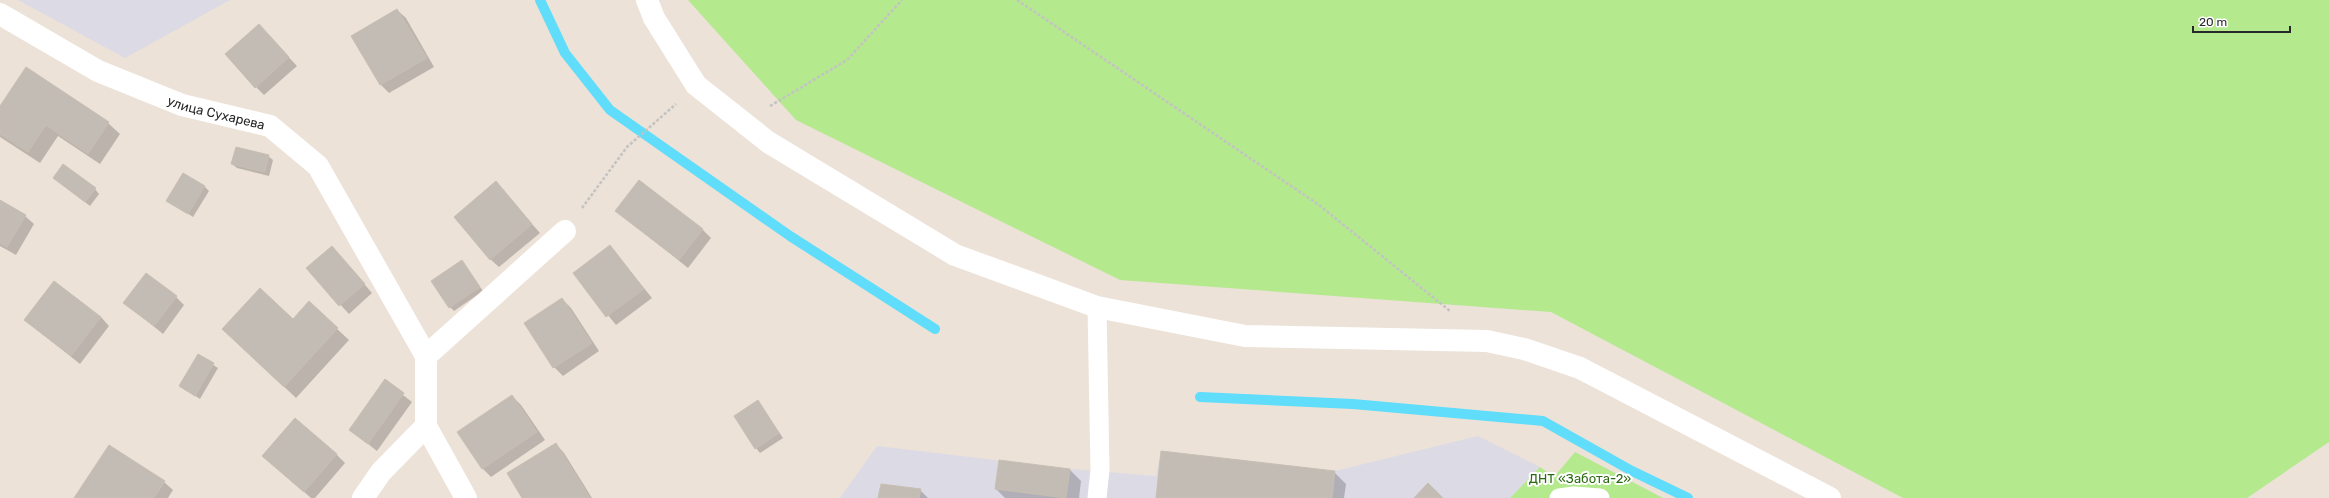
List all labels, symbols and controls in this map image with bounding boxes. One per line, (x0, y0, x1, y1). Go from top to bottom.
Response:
scale bar (2193, 8, 2290, 34)
text: 20 m (2199, 15, 2227, 29)
street label: улица Сухарева (165, 93, 266, 133)
park label: ДНТ «Забота-2» (1529, 471, 1631, 486)

